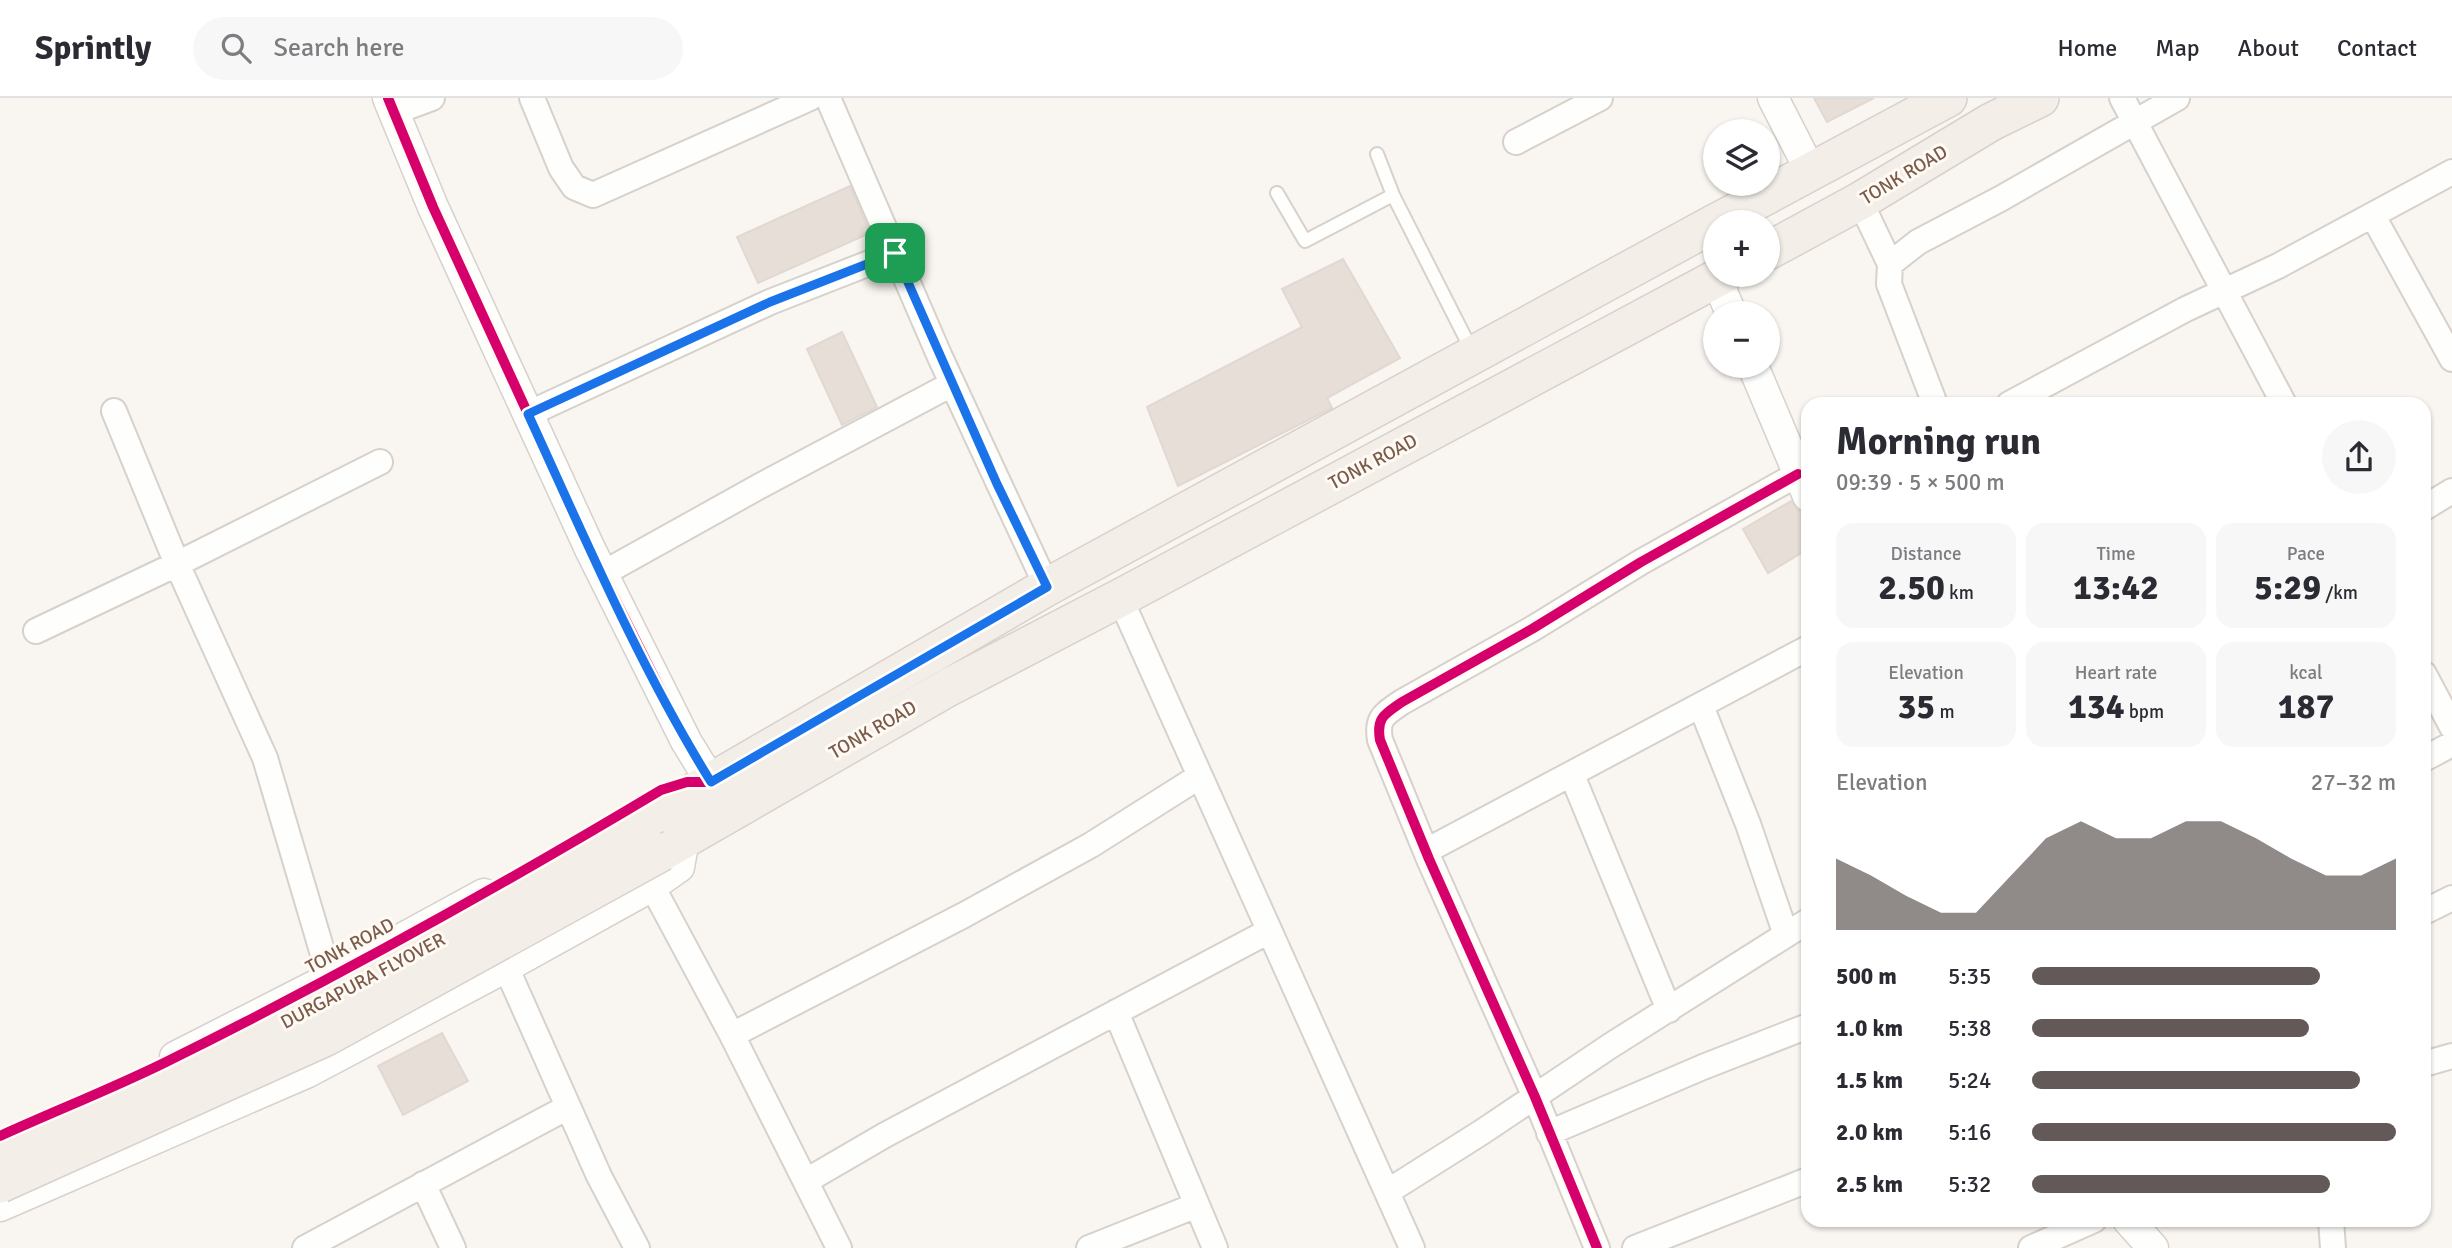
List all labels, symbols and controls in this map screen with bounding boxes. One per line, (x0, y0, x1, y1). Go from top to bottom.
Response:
search box (193, 17, 683, 80)
text: Sprintly (35, 28, 151, 69)
icon: search (217, 29, 255, 67)
text: Search here (273, 32, 405, 64)
text: Home (2057, 33, 2117, 63)
text: Map (2155, 33, 2200, 63)
text: About (2238, 33, 2299, 63)
text: Contact (2337, 33, 2417, 63)
map controls (1703, 119, 1780, 378)
button: layers (1703, 119, 1780, 196)
street label: TONK ROAD (1856, 140, 1952, 210)
button: + (1703, 210, 1780, 287)
pin (865, 223, 925, 283)
icon: arrive (876, 234, 914, 272)
button: − (1703, 301, 1780, 378)
text: Morning run (1836, 418, 2041, 465)
button: share (2322, 420, 2396, 494)
street label: TONK ROAD (1325, 429, 1421, 495)
text: 09:39 · 5 × 500 m (1836, 468, 2005, 497)
text: Distance (1891, 542, 1961, 566)
text: Time (2096, 542, 2136, 566)
text: Pace (2287, 542, 2325, 566)
text: 2.50 (1878, 566, 1945, 609)
text: 13:42 (2073, 566, 2159, 609)
text: 5:29 (2254, 566, 2321, 609)
text: km (1945, 581, 1974, 605)
text: /km (2321, 581, 2358, 605)
text: Elevation (1888, 661, 1964, 685)
text: Heart rate (2075, 661, 2157, 685)
text: kcal (2289, 661, 2323, 685)
text: 35 (1897, 685, 1935, 728)
text: 134 (2068, 685, 2125, 728)
text: 187 (2278, 685, 2334, 728)
street label: TONK ROAD (825, 695, 921, 765)
text: m (1935, 700, 1955, 724)
text: bpm (2125, 700, 2164, 724)
text: Elevation (1836, 768, 1928, 797)
text: 27–32 m (2311, 768, 2396, 797)
street label: TONK ROAD (302, 913, 398, 979)
street label: DURGAPURA FLYOVER (277, 927, 449, 1035)
text: 500 m (1836, 962, 1897, 991)
text: 5:35 (1948, 962, 1991, 991)
text: 1.0 km (1836, 1014, 1903, 1043)
text: 5:38 (1948, 1014, 1991, 1043)
text: 1.5 km (1836, 1066, 1903, 1095)
text: 5:24 (1948, 1066, 1991, 1095)
text: 2.0 km (1836, 1118, 1903, 1147)
text: 5:16 (1948, 1118, 1991, 1147)
text: 2.5 km (1836, 1170, 1903, 1199)
text: 5:32 (1948, 1170, 1991, 1199)

